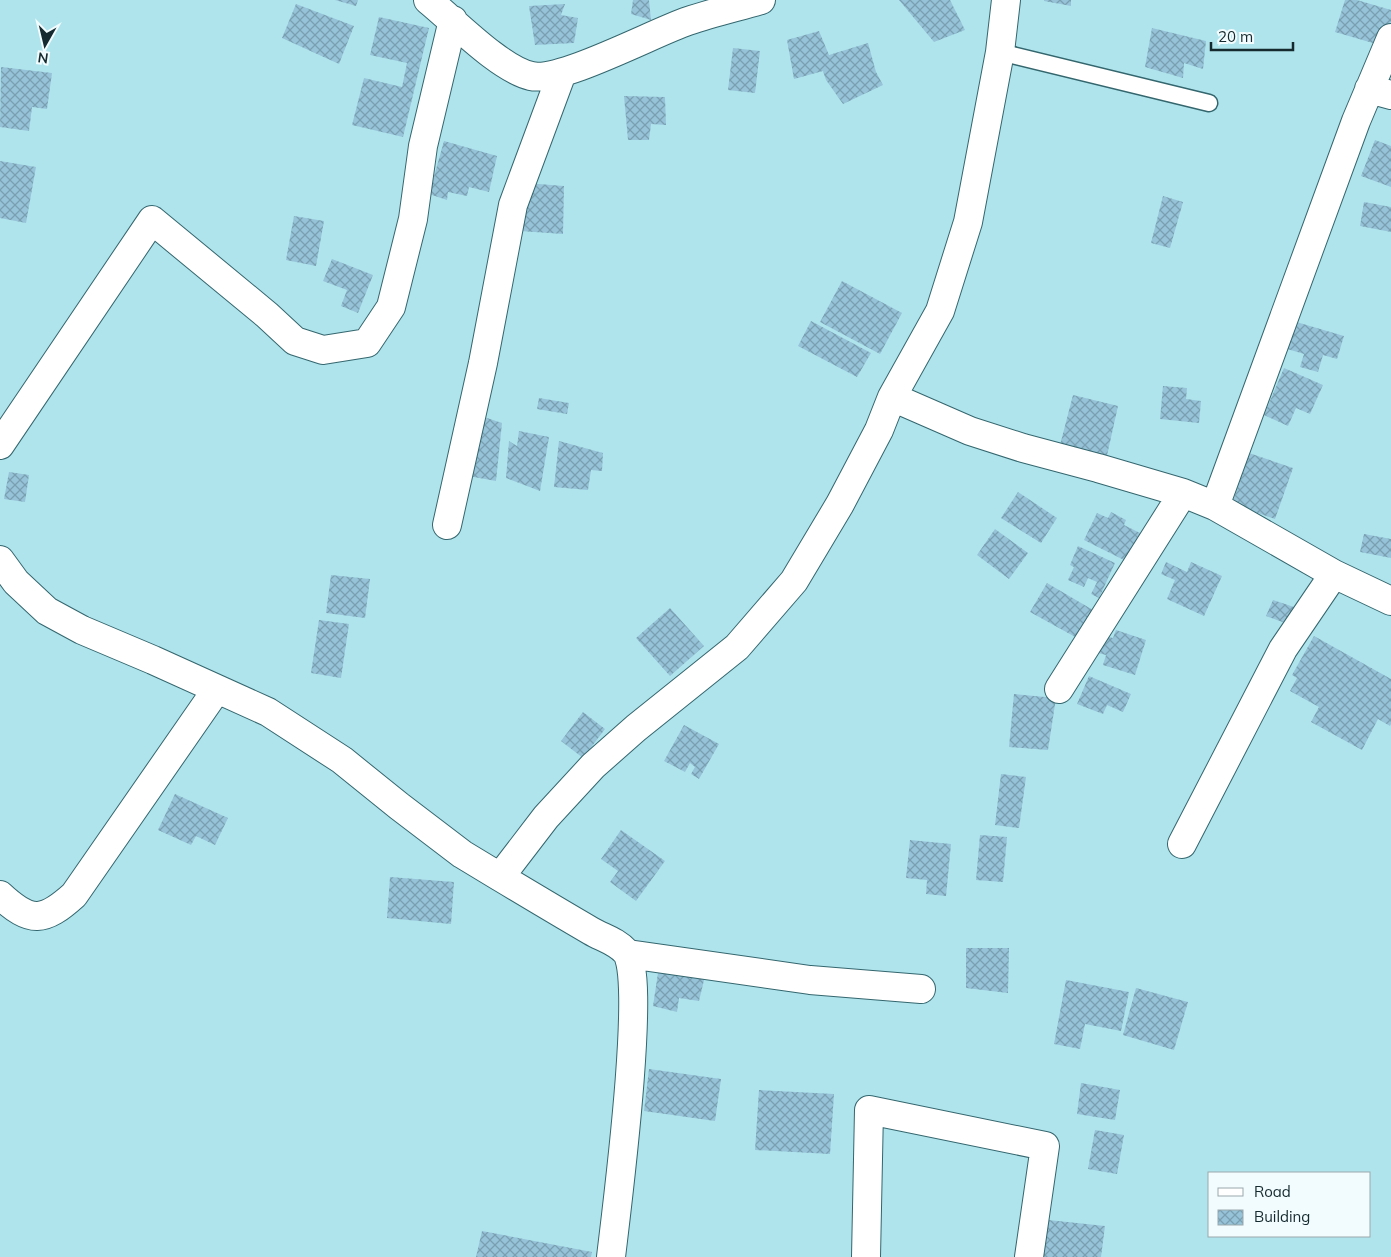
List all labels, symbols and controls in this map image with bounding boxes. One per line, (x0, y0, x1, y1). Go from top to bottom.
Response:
north arrow (20, 20, 70, 70)
scale bar (1211, 20, 1294, 52)
text: 20 m (1218, 27, 1253, 46)
text: N (37, 48, 50, 68)
legend (1208, 1172, 1371, 1237)
text: Road (1254, 1182, 1291, 1201)
text: Building (1254, 1207, 1310, 1226)

